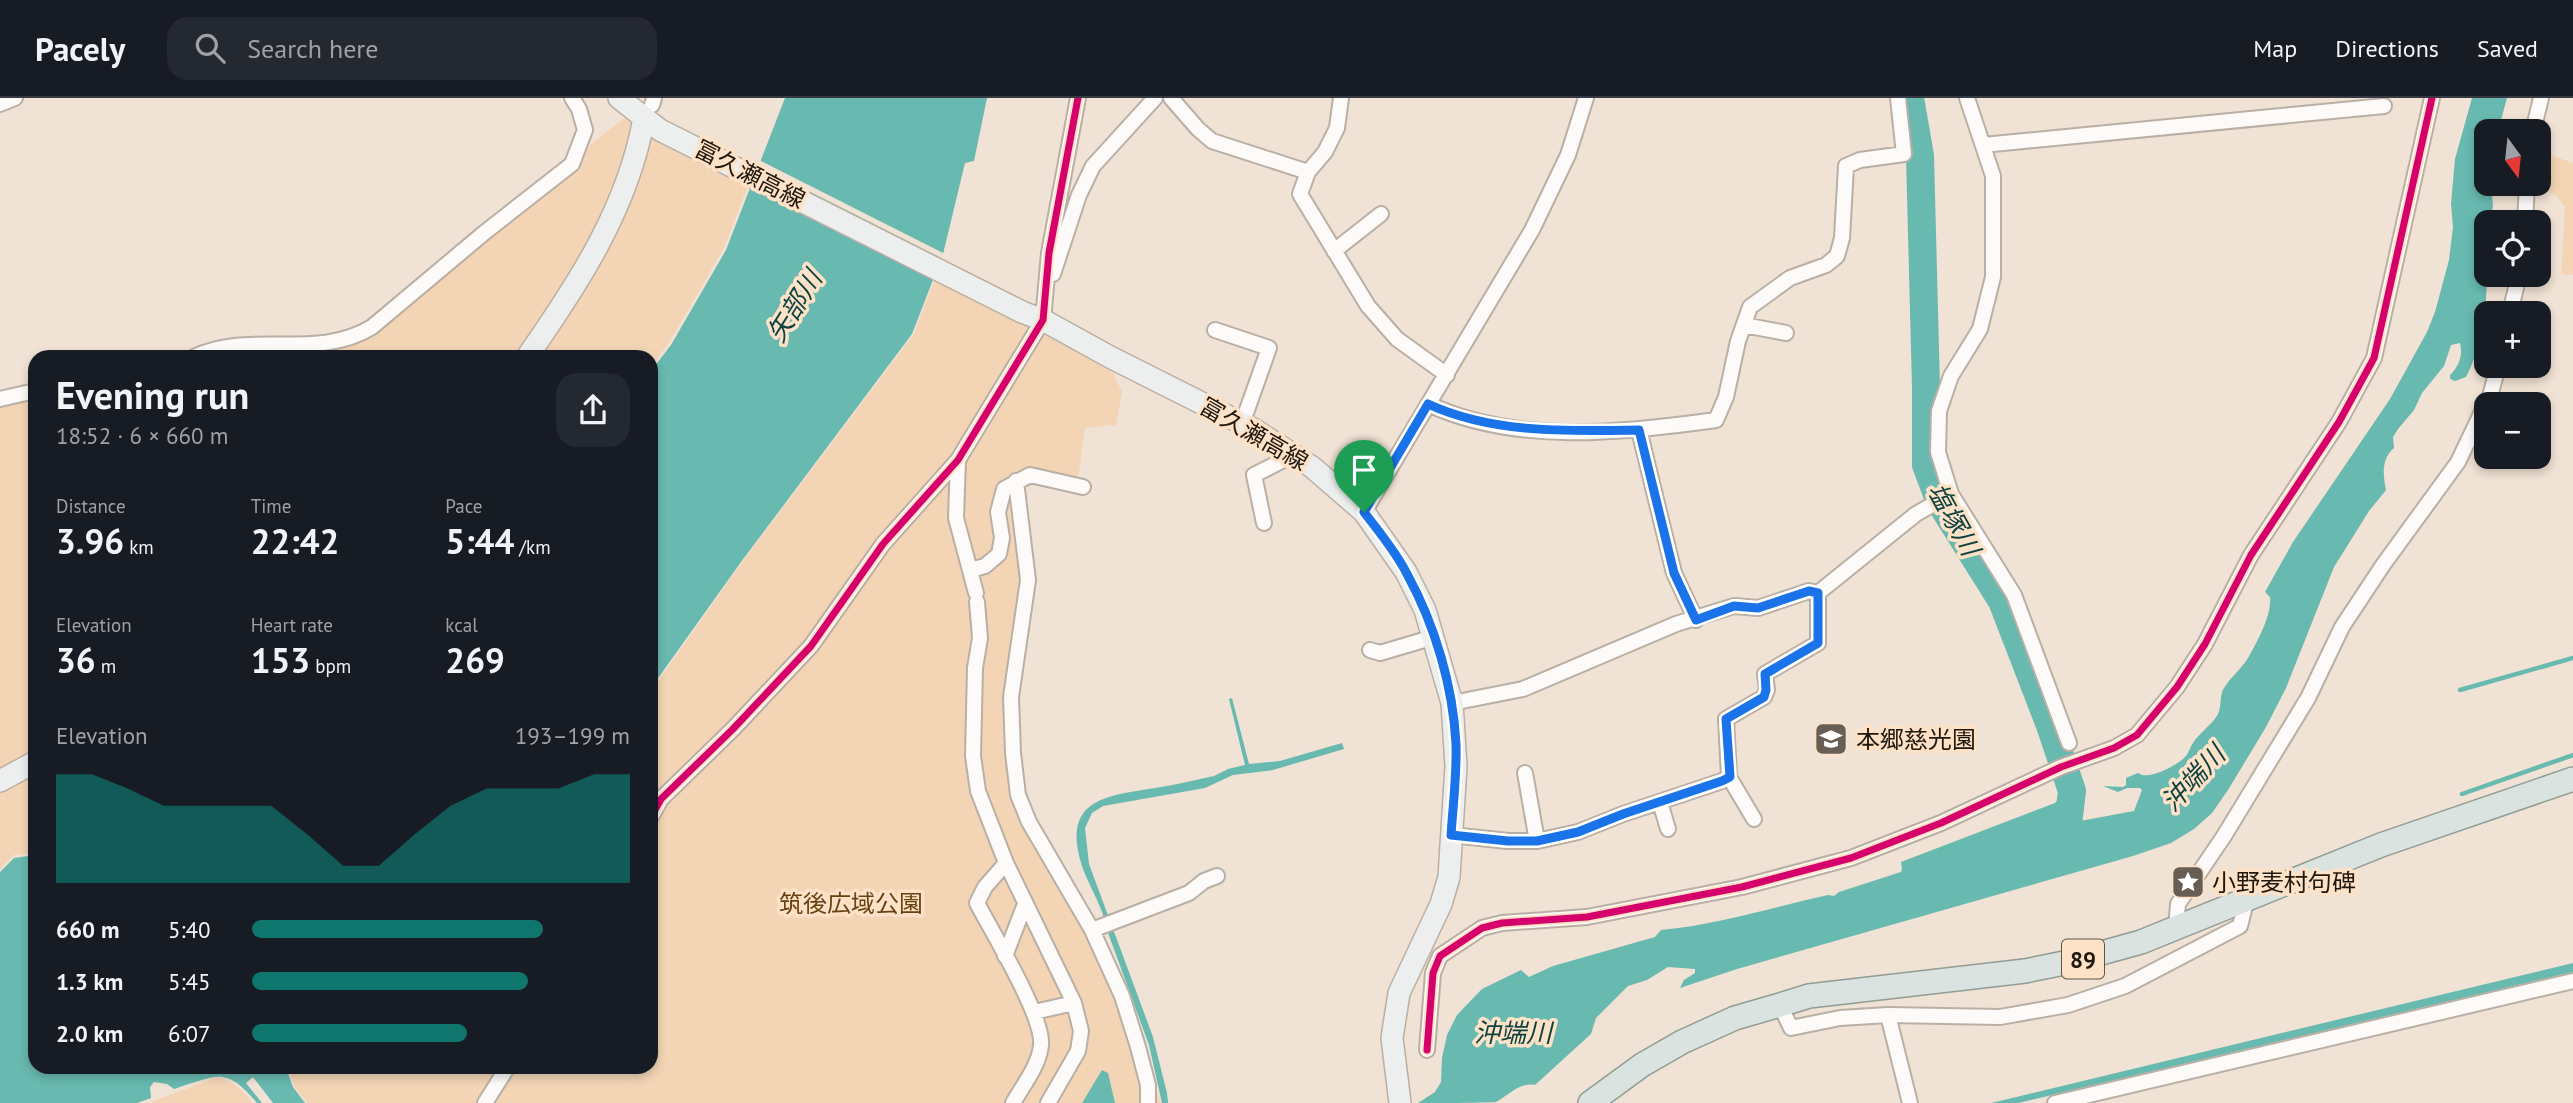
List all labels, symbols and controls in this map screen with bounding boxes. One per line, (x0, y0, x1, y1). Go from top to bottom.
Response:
search box (167, 17, 657, 80)
text: Pacely (35, 27, 125, 70)
icon: search (191, 29, 229, 67)
text: Search here (247, 32, 378, 65)
text: Map (2253, 33, 2297, 64)
text: Directions (2335, 33, 2439, 64)
text: Saved (2477, 33, 2538, 64)
north arrow (2474, 119, 2552, 196)
map controls (2474, 119, 2551, 469)
street label: 富久瀬高線 (690, 133, 810, 215)
button: locate (2474, 210, 2551, 287)
water label: 矢部川 (759, 262, 830, 348)
button: + (2474, 301, 2551, 378)
text: Evening run (56, 370, 249, 419)
button: share (556, 373, 630, 447)
street label: 富久瀬高線 (1194, 391, 1314, 477)
button: − (2474, 392, 2551, 469)
text: 18:52 · 6 × 660 m (56, 421, 228, 450)
pin (1334, 440, 1394, 512)
icon: arrive (1345, 451, 1383, 489)
water label: 塩塚川 (1921, 477, 1989, 564)
text: Distance (56, 494, 126, 518)
text: Time (251, 494, 291, 518)
text: Pace (445, 494, 483, 518)
text: 3.96 (56, 518, 124, 564)
text: 22:42 (251, 518, 339, 564)
text: 5:44 (445, 518, 514, 564)
text: km (124, 535, 154, 559)
text: /km (514, 535, 551, 559)
text: Elevation (56, 613, 132, 637)
text: Heart rate (251, 613, 333, 637)
text: kcal (445, 613, 478, 637)
text: 36 (56, 637, 96, 683)
text: 153 (251, 637, 310, 683)
text: 269 (445, 637, 505, 683)
text: m (96, 654, 116, 678)
text: bpm (310, 654, 351, 678)
school or university icon: 本郷慈光園 (1812, 720, 1850, 758)
text: Elevation (56, 721, 148, 750)
text: 193–199 m (515, 721, 630, 750)
place label: 本郷慈光園 (1856, 724, 1976, 755)
water label: 沖端川 (2154, 736, 2234, 818)
place icon: 小野麦村句碑 (2169, 863, 2207, 901)
place label: 小野麦村句碑 (2212, 867, 2356, 898)
park label: 筑後広域公園 (779, 888, 923, 919)
text: 660 m (56, 915, 119, 944)
text: 5:40 (168, 915, 211, 944)
road number: 89 (2062, 940, 2104, 978)
text: 1.3 km (56, 967, 123, 996)
text: 5:45 (168, 967, 211, 996)
water label: 沖端川 (1474, 1016, 1555, 1049)
text: 2.0 km (56, 1019, 123, 1048)
text: 6:07 (168, 1019, 211, 1048)

